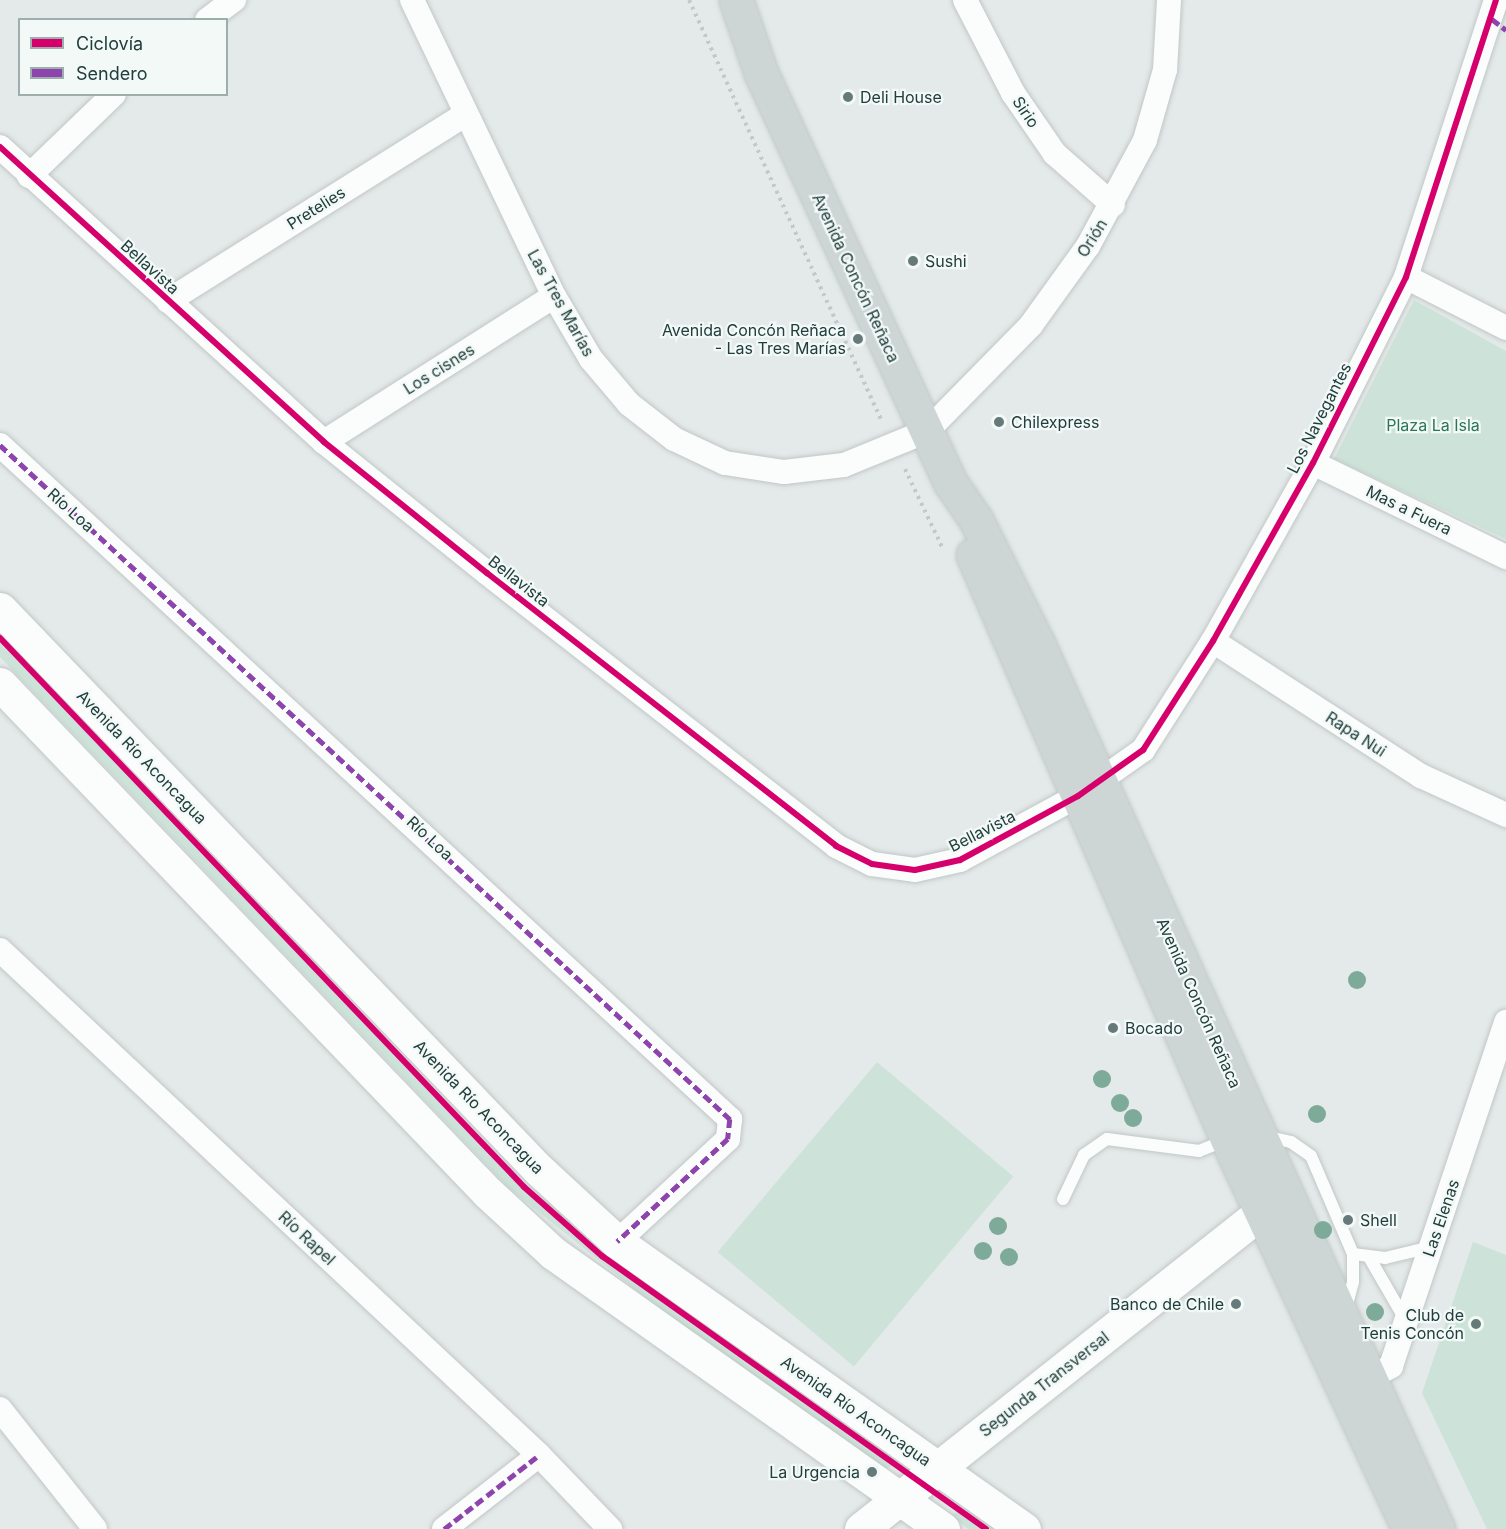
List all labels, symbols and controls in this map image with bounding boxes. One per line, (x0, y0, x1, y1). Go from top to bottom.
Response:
legend (18, 18, 228, 96)
text: Ciclovía (76, 33, 143, 54)
text: Sendero (76, 63, 147, 84)
place label: Deli House (860, 87, 942, 107)
marker: Deli House (841, 90, 855, 104)
street label: Sirio (1009, 93, 1043, 131)
street label: Pretelies (283, 183, 349, 233)
street label: Avenida Concón Reñaca (808, 191, 904, 365)
street label: Orión (1073, 215, 1111, 261)
street label: Bellavista (117, 236, 183, 298)
street label: Las Tres Marías (524, 246, 598, 360)
place label: Sushi (925, 251, 967, 271)
marker: Sushi (906, 254, 920, 268)
place label: Avenida Concón Reñaca - Las Tres Marías (662, 320, 846, 358)
marker: Avenida Concón Reñaca - Las Tres Marías (851, 332, 865, 346)
street label: Los cisnes (400, 340, 478, 398)
street label: Los Navegantes (1283, 360, 1355, 476)
place label: Chilexpress (1011, 412, 1099, 432)
marker: Chilexpress (992, 415, 1006, 429)
park label: Plaza La Isla (1386, 415, 1480, 435)
street label: Mas a Fuera (1363, 481, 1455, 539)
street label: Río Loa (44, 484, 98, 536)
street label: Bellavista (485, 551, 553, 611)
street label: Avenida Río Aconcagua (73, 686, 211, 828)
street label: Rapa Nui (1322, 707, 1390, 761)
street label: Bellavista (946, 806, 1018, 856)
street label: Río Loa (403, 812, 457, 864)
street label: Avenida Concón Reñaca (1153, 915, 1245, 1091)
place label: Bocado (1125, 1018, 1183, 1038)
marker: Bocado (1106, 1021, 1120, 1035)
street label: Avenida Río Aconcagua (410, 1036, 548, 1178)
street label: Las Elenas (1419, 1177, 1463, 1259)
street label: Río Rapel (275, 1207, 339, 1269)
place label: Shell (1360, 1210, 1397, 1230)
marker: Shell (1341, 1213, 1355, 1227)
place label: Banco de Chile (1110, 1294, 1224, 1314)
marker: Banco de Chile (1229, 1297, 1243, 1311)
place label: Club de Tenis Concón (1360, 1305, 1464, 1343)
marker: Club de Tenis Concón (1469, 1317, 1483, 1331)
street label: Segunda Transversal (975, 1327, 1113, 1441)
street label: Avenida Río Aconcagua (777, 1352, 935, 1470)
place label: La Urgencia (769, 1462, 860, 1482)
marker: La Urgencia (865, 1465, 879, 1479)

